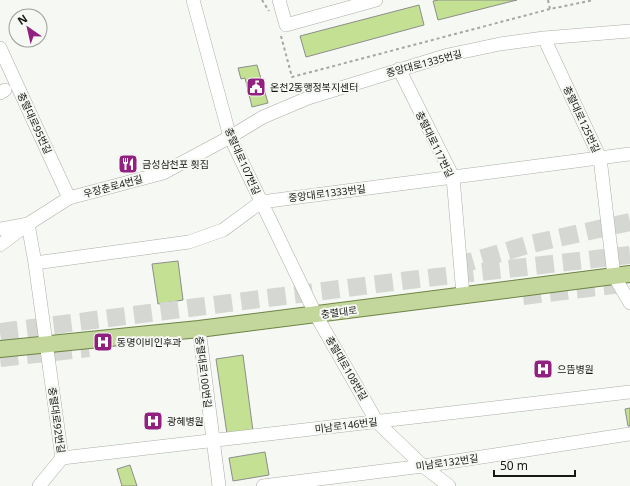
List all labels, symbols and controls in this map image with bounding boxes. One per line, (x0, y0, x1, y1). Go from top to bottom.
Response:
north arrow (8, 8, 48, 48)
text: N (14, 11, 30, 28)
street label: 중앙대로1335번길 (384, 46, 464, 80)
public building icon: 온천2동행정복지센터 (245, 76, 267, 98)
place label: 온천2동행정복지센터 (270, 80, 359, 94)
street label: 충렬대로125번길 (560, 83, 604, 155)
street label: 충렬대로95번길 (15, 90, 55, 156)
street label: 충렬대로117번길 (413, 108, 457, 180)
street label: 충렬대로107번길 (222, 125, 264, 197)
restaurant icon: 금성삼천포 횟집 (117, 153, 139, 175)
place label: 금성삼천포 횟집 (142, 157, 209, 171)
street label: 우장춘로4번길 (82, 171, 144, 201)
street label: 중앙대로1333번길 (287, 181, 367, 205)
street label: 충렬대로 (320, 303, 358, 321)
hospital icon: 동명이비인후과 (92, 331, 114, 353)
street label: 충렬대로108번길 (323, 333, 371, 403)
place label: 동명이비인후과 (117, 335, 181, 349)
street label: 충렬대로100번길 (193, 335, 215, 409)
hospital icon: 으뜸병원 (532, 358, 554, 380)
place label: 으뜸병원 (557, 362, 594, 376)
street label: 충렬대로92번길 (45, 386, 69, 454)
hospital icon: 광혜병원 (142, 410, 164, 432)
place label: 광혜병원 (167, 414, 204, 428)
street label: 미남로146번길 (314, 414, 378, 436)
street label: 미남로132번길 (415, 451, 479, 473)
scale bar (494, 452, 575, 478)
text: 50 m (500, 457, 528, 474)

